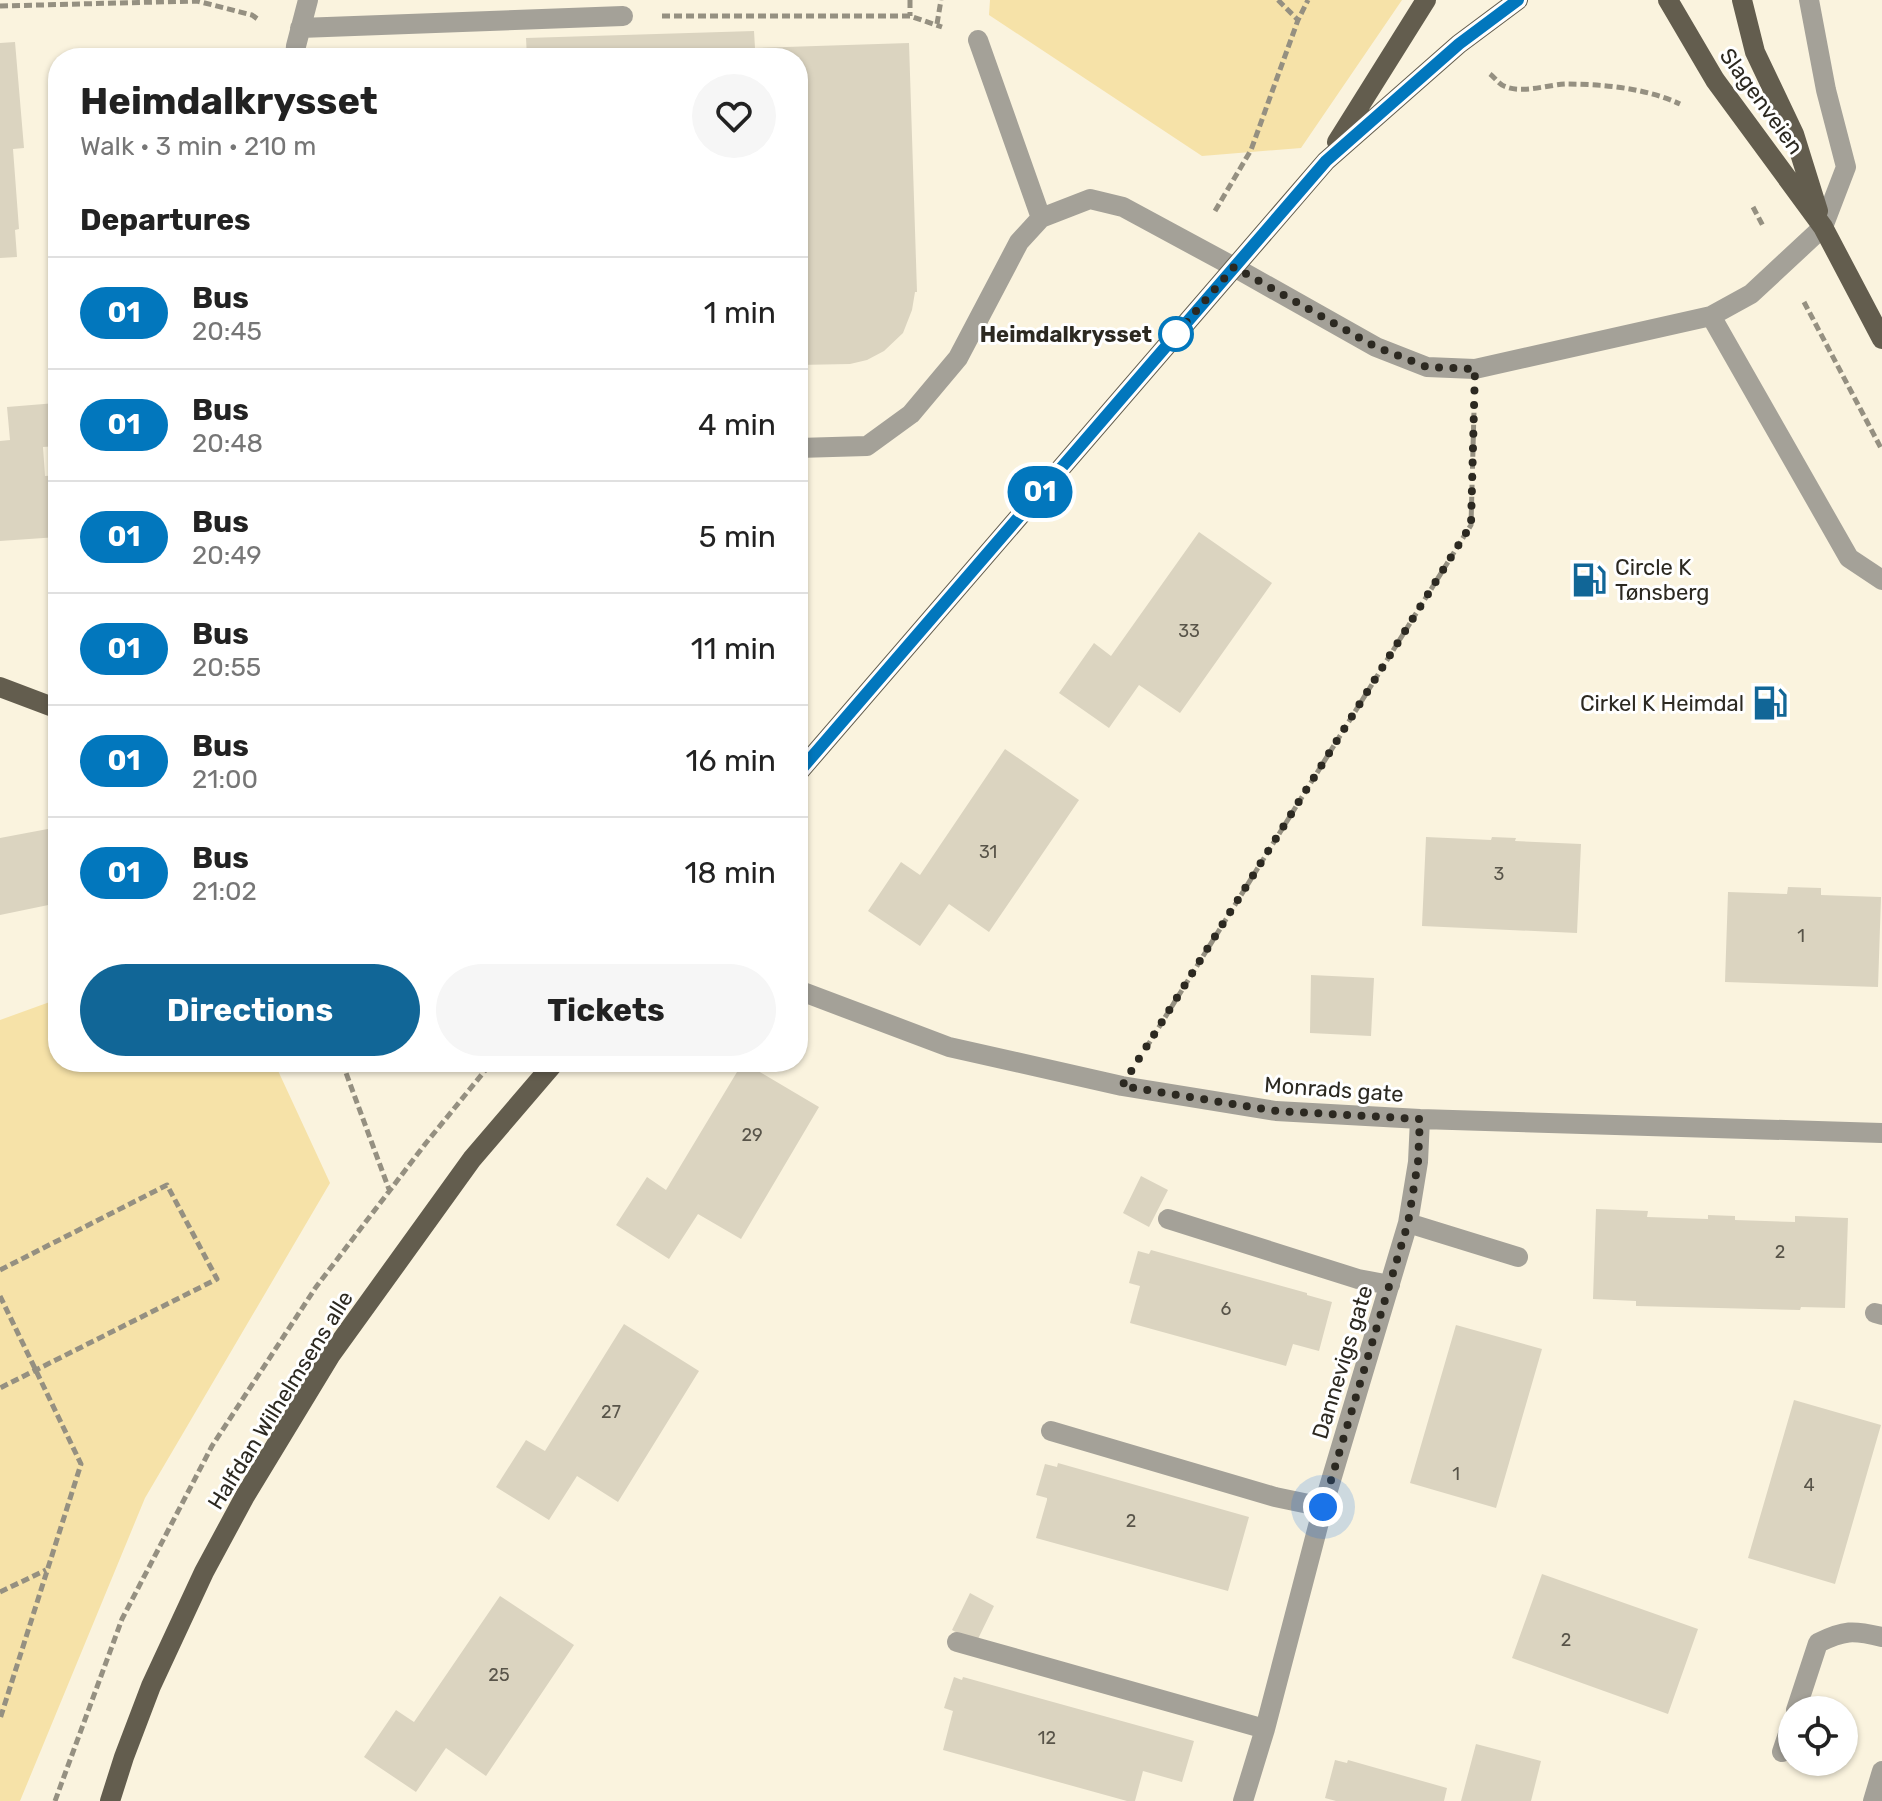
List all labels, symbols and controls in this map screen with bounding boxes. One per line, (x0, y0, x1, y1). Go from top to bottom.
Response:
street label: Slagenveien (1714, 43, 1809, 160)
button: heart (692, 74, 776, 158)
text: Heimdalkrysset (80, 78, 378, 124)
text: Walk · 3 min · 210 m (80, 131, 316, 162)
text: Departures (80, 202, 251, 238)
text: Bus (192, 280, 249, 316)
text: 1 min (704, 295, 776, 331)
text: 01 (108, 296, 140, 329)
text: 20:45 (192, 316, 262, 347)
marker: Heimdalkrysset (1159, 317, 1193, 351)
place label: Heimdalkrysset (980, 321, 1152, 348)
text: Bus (192, 392, 249, 428)
text: 4 min (698, 407, 776, 443)
text: 01 (108, 408, 140, 441)
text: 20:48 (192, 428, 263, 459)
line badge: 01 (1004, 466, 1076, 518)
text: 01 (1024, 475, 1056, 508)
text: Bus (192, 504, 249, 540)
text: 5 min (699, 519, 776, 555)
text: 01 (108, 520, 140, 553)
text: 20:49 (192, 540, 262, 571)
place label: Circle K Tønsberg (1615, 554, 1709, 606)
fuel station icon: Circle K Tønsberg (1570, 561, 1608, 599)
text: Bus (192, 616, 249, 652)
house number: 33 (1178, 620, 1200, 642)
text: 11 min (691, 631, 776, 667)
text: 01 (108, 632, 140, 665)
text: 20:55 (192, 652, 261, 683)
fuel station icon: Cirkel K Heimdal (1751, 684, 1789, 722)
place label: Cirkel K Heimdal (1580, 690, 1744, 717)
text: Bus (192, 728, 249, 764)
text: 16 min (686, 743, 776, 779)
text: 01 (108, 744, 140, 777)
text: 21:00 (192, 764, 258, 795)
text: Bus (192, 840, 249, 876)
house number: 31 (979, 841, 997, 863)
text: 18 min (685, 855, 776, 891)
text: 01 (108, 856, 140, 889)
house number: 3 (1494, 863, 1504, 885)
text: 21:02 (192, 876, 257, 907)
house number: 1 (1797, 925, 1805, 947)
button: Directions (80, 964, 420, 1056)
button: Tickets (436, 964, 776, 1056)
street label: Monrads gate (1263, 1071, 1405, 1108)
house number: 29 (741, 1124, 763, 1146)
house number: 2 (1775, 1241, 1785, 1263)
street label: Dannevigs gate (1306, 1282, 1379, 1442)
street label: Halfdan Wilhelmsens alle (202, 1286, 359, 1515)
house number: 6 (1221, 1298, 1232, 1320)
house number: 27 (601, 1401, 621, 1423)
house number: 1 (1452, 1463, 1460, 1485)
house number: 4 (1803, 1474, 1815, 1496)
your location (1303, 1487, 1343, 1527)
house number: 2 (1126, 1510, 1136, 1532)
house number: 2 (1561, 1629, 1571, 1651)
house number: 25 (488, 1664, 510, 1686)
map controls (1778, 1696, 1858, 1776)
button: locate (1778, 1696, 1858, 1776)
house number: 12 (1038, 1727, 1056, 1749)

